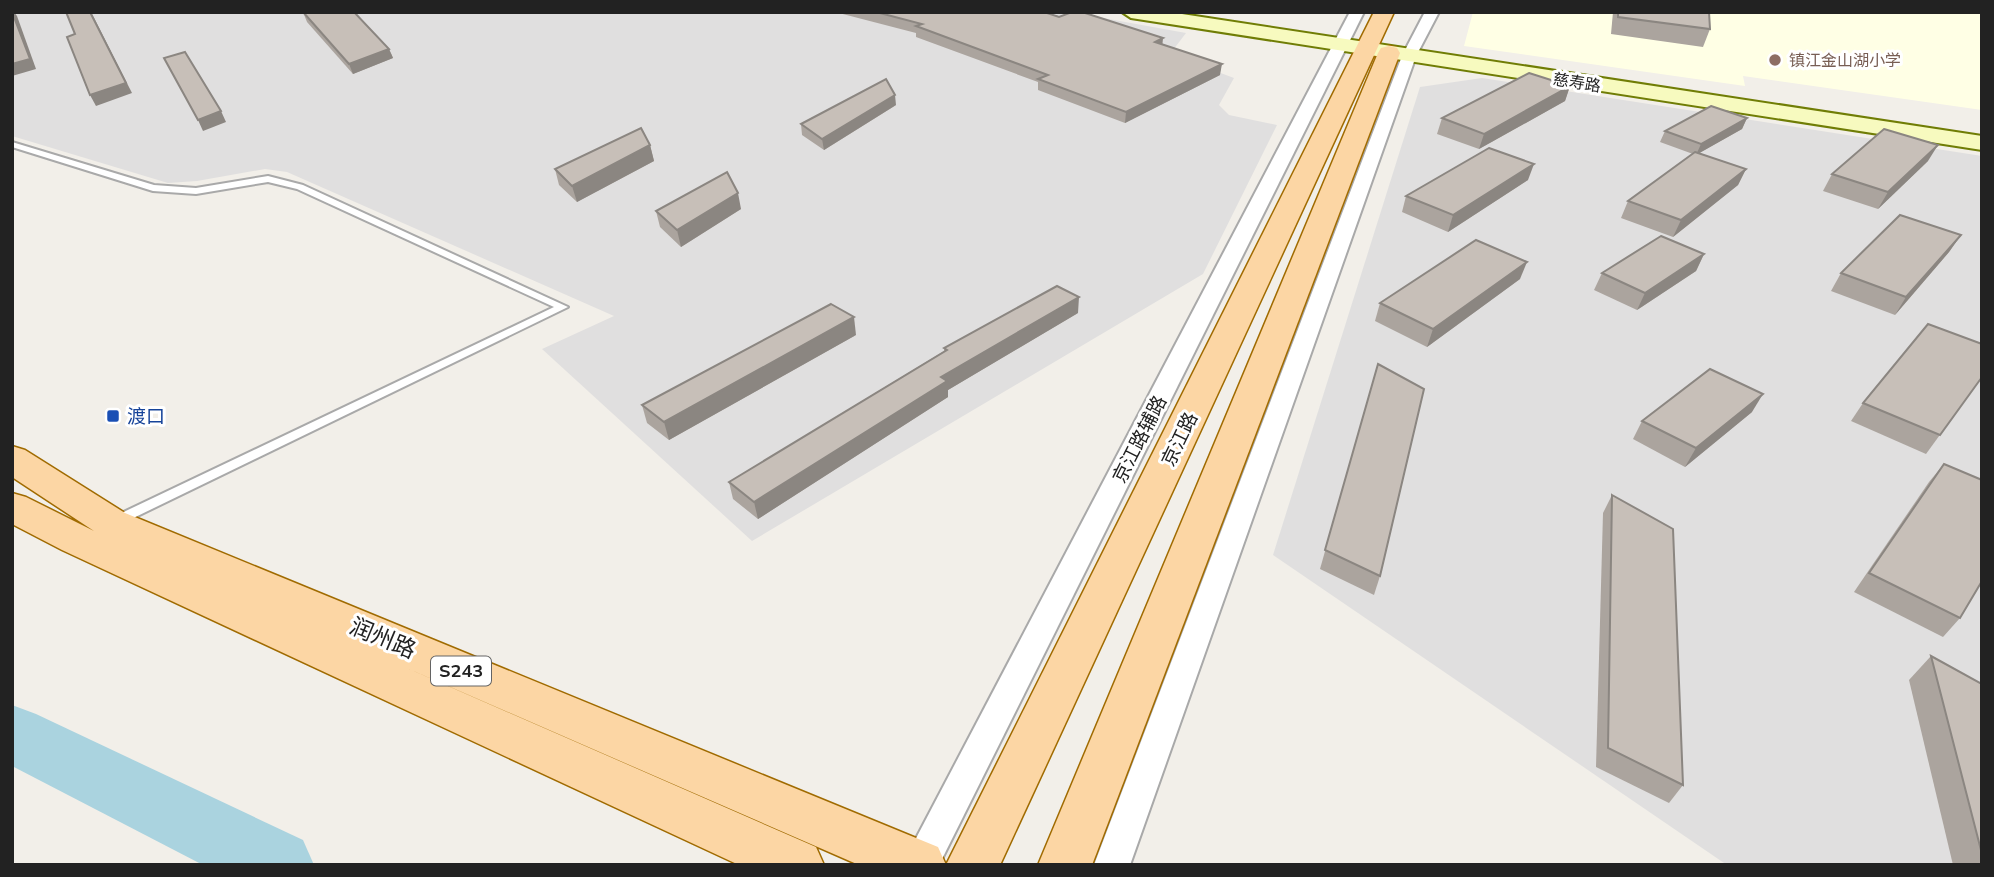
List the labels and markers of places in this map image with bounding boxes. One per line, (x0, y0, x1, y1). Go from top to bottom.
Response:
place label: 镇江金山湖小学 (1789, 50, 1901, 70)
marker: 镇江金山湖小学 (1767, 52, 1783, 68)
place label: 渡口 (127, 404, 165, 428)
marker: 渡口 (105, 408, 121, 424)

